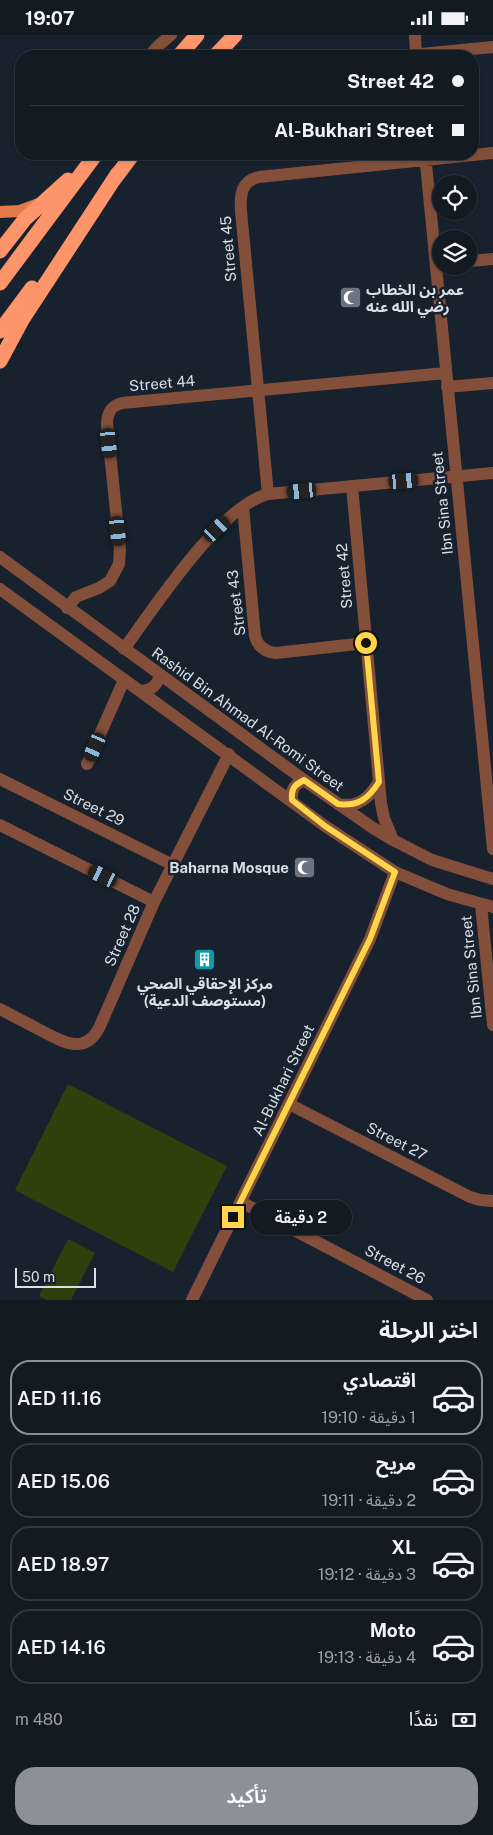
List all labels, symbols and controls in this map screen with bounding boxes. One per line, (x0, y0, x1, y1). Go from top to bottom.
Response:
text: 19:07 (25, 7, 75, 29)
text: Street 42 (347, 70, 434, 92)
text: Al-Bukhari Street (274, 119, 434, 141)
map controls (432, 175, 477, 275)
button: locate (432, 175, 477, 220)
street label: Street 45 (217, 215, 239, 283)
button: layers (432, 230, 477, 275)
place label: عمر بن الخطاب رضي الله عنه (366, 281, 464, 318)
mosque icon: عمر بن الخطاب رضي الله عنه (338, 286, 362, 310)
street label: Street 44 (128, 372, 196, 394)
car (99, 427, 118, 459)
street label: Ibn Sina Street (428, 450, 456, 555)
car (388, 472, 419, 490)
car (286, 482, 317, 500)
car (200, 513, 233, 545)
car (108, 515, 127, 547)
street label: Street 42 (333, 542, 355, 610)
street label: Street 43 (224, 569, 248, 637)
route start (355, 632, 377, 654)
street label: Rashid Bin Ahmad Al-Romi Street (149, 644, 347, 794)
car (82, 730, 107, 764)
street label: Street 29 (61, 785, 127, 829)
mosque icon: Baharna Mosque (293, 855, 317, 879)
place label: Baharna Mosque (169, 859, 289, 876)
car (86, 863, 119, 889)
street label: Street 28 (101, 901, 143, 969)
street label: Ibn Sina Street (457, 914, 485, 1019)
building icon: مركز الإحقاقي الصحي (مستوصف الدعية) (193, 948, 217, 972)
place label: مركز الإحقاقي الصحي (مستوصف الدعية) (137, 975, 273, 1010)
street label: Al-Bukhari Street (249, 1021, 317, 1138)
street label: Street 27 (364, 1119, 430, 1163)
callout: 2 دقيقة (250, 1199, 353, 1235)
route end (222, 1206, 244, 1228)
text: 2 دقيقة (275, 1208, 327, 1227)
street label: Street 26 (362, 1241, 428, 1287)
scale bar (15, 1265, 96, 1288)
text: 50 m (22, 1269, 55, 1285)
text: اختر الرحلة (379, 1317, 478, 1343)
text: اقتصادي (343, 1369, 416, 1391)
icon: car (431, 1375, 476, 1420)
text: AED 11.16 (17, 1387, 101, 1409)
text: 1 دقيقة · 19:10 (321, 1408, 416, 1427)
text: مريح (376, 1452, 416, 1474)
icon: car (431, 1458, 476, 1503)
text: AED 15.06 (17, 1470, 110, 1492)
text: 2 دقيقة · 19:11 (322, 1491, 416, 1510)
text: XL (391, 1536, 416, 1558)
icon: car (431, 1541, 476, 1586)
text: AED 18.97 (17, 1553, 109, 1575)
text: 3 دقيقة · 19:12 (318, 1565, 416, 1584)
text: Moto (370, 1619, 416, 1641)
icon: car (431, 1624, 476, 1669)
text: AED 14.16 (17, 1636, 106, 1658)
text: 4 دقيقة · 19:13 (318, 1648, 416, 1667)
icon: cash (450, 1706, 478, 1734)
text: نقدًا (409, 1708, 438, 1730)
text: 480 m (15, 1710, 63, 1729)
button: تأكيد (15, 1767, 478, 1825)

